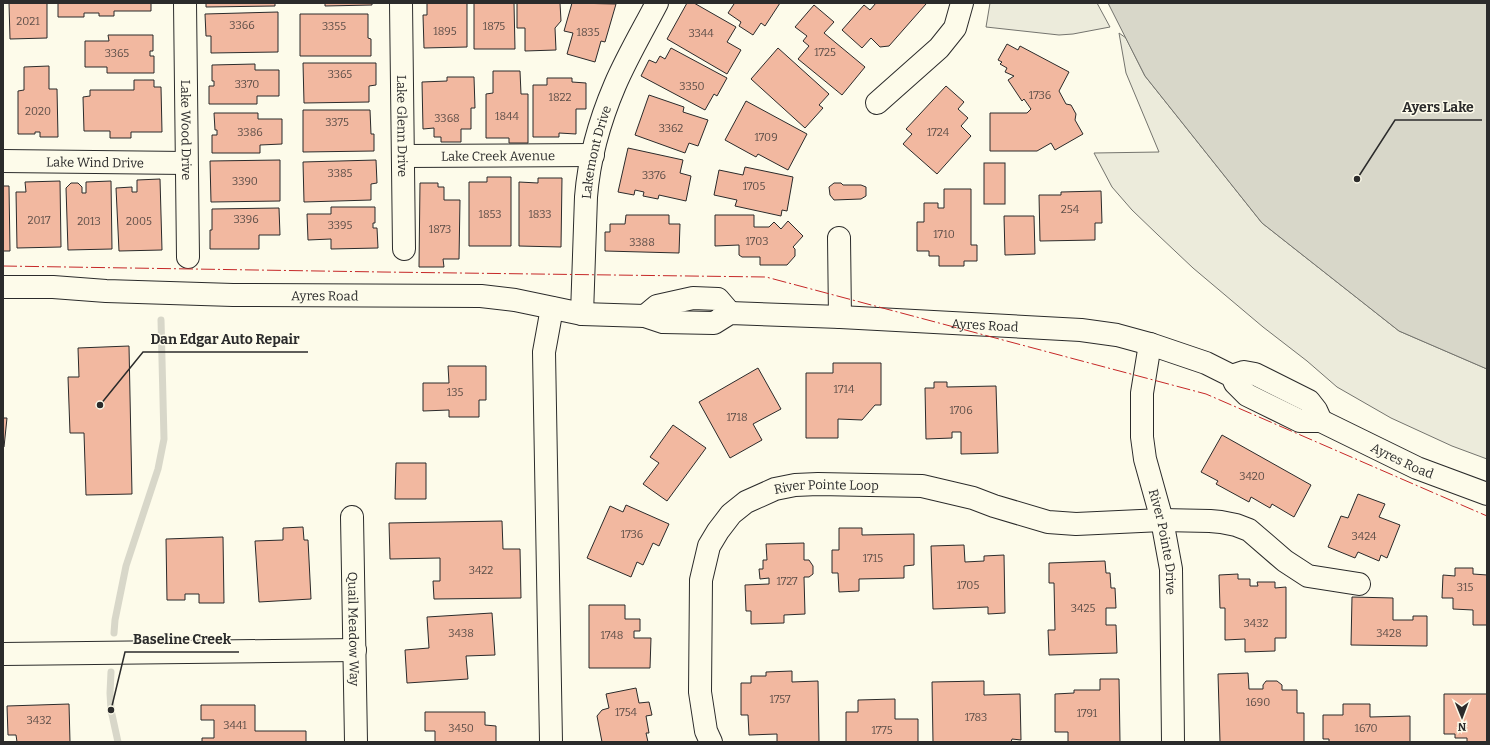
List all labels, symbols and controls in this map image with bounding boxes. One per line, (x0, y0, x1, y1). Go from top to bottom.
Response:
house number: 2021 (16, 15, 40, 28)
house number: 3366 (229, 19, 255, 32)
house number: 3355 (322, 20, 346, 33)
house number: 1875 (483, 20, 505, 33)
house number: 1895 (433, 25, 457, 38)
house number: 1835 (576, 26, 600, 39)
house number: 3344 (688, 27, 714, 40)
house number: 1725 (814, 46, 836, 59)
house number: 3365 (105, 47, 129, 60)
house number: 3365 (328, 68, 352, 81)
street label: Lake Glenn Drive (394, 75, 411, 177)
house number: 3370 (235, 78, 259, 91)
street label: Lake Wood Drive (178, 80, 195, 180)
house number: 3350 (679, 80, 705, 93)
house number: 1736 (1029, 89, 1051, 102)
house number: 1822 (548, 91, 572, 104)
callout: Ayers Lake (1395, 94, 1482, 120)
text: Ayers Lake (1402, 99, 1474, 116)
street label: Lakemont Drive (578, 103, 614, 200)
house number: 2020 (25, 105, 51, 118)
house number: 1844 (495, 110, 520, 123)
house number: 3368 (434, 112, 460, 125)
house number: 3375 (325, 116, 349, 129)
house number: 3362 (659, 122, 683, 135)
house number: 3386 (237, 126, 263, 139)
house number: 1724 (927, 126, 950, 139)
house number: 1709 (754, 131, 778, 144)
street label: Lake Creek Avenue (441, 148, 555, 163)
street label: Lake Wind Drive (46, 154, 144, 170)
house number: 3385 (328, 167, 353, 180)
house number: 3376 (642, 169, 666, 182)
house number: 3390 (232, 175, 258, 188)
house number: 1705 (743, 180, 765, 193)
house number: 254 (1061, 203, 1080, 216)
house number: 1853 (479, 208, 501, 221)
house number: 1833 (528, 208, 552, 221)
house number: 3396 (233, 213, 259, 226)
house number: 2017 (28, 214, 51, 227)
house number: 2013 (77, 215, 101, 228)
house number: 2005 (126, 215, 152, 228)
house number: 3395 (328, 219, 352, 232)
house number: 1873 (429, 223, 451, 236)
house number: 1710 (933, 228, 955, 241)
house number: 1703 (746, 235, 769, 248)
house number: 3388 (629, 236, 655, 249)
street label: Ayres Road (291, 288, 359, 303)
street label: Ayres Road (951, 316, 1019, 334)
callout: Dan Edgar Auto Repair (143, 326, 308, 352)
text: Dan Edgar Auto Repair (150, 331, 300, 348)
house number: 1714 (834, 383, 855, 396)
house number: 135 (447, 386, 463, 399)
house number: 1706 (949, 404, 973, 417)
house number: 1718 (726, 411, 748, 424)
street label: Ayres Road (1369, 439, 1436, 481)
house number: 3420 (1239, 470, 1265, 483)
street label: River Pointe Loop (773, 476, 879, 497)
street label: River Pointe Drive (1146, 487, 1179, 595)
house number: 1736 (621, 528, 643, 541)
house number: 3424 (1351, 530, 1377, 543)
house number: 1715 (863, 552, 883, 565)
house number: 3422 (469, 564, 493, 577)
street label: Quail Meadow Way (345, 572, 363, 686)
house number: 1727 (776, 575, 798, 588)
house number: 1705 (957, 579, 979, 592)
house number: 315 (1457, 581, 1473, 594)
house number: 3425 (1071, 602, 1095, 615)
house number: 3432 (1244, 617, 1268, 630)
callout: Baseline Creek (125, 626, 239, 652)
house number: 3438 (448, 627, 474, 640)
house number: 3428 (1376, 627, 1402, 640)
house number: 1748 (601, 629, 623, 642)
text: Baseline Creek (133, 631, 232, 648)
house number: 1757 (770, 693, 791, 706)
house number: 1690 (1246, 696, 1270, 709)
north arrow (1442, 697, 1482, 737)
house number: 1754 (615, 706, 638, 719)
house number: 1791 (1077, 707, 1098, 720)
house number: 1783 (965, 711, 987, 724)
house number: 3432 (27, 714, 51, 727)
house number: 3441 (223, 719, 247, 732)
text: N (1457, 720, 1467, 733)
house number: 3450 (448, 722, 474, 735)
house number: 1670 (1354, 722, 1378, 735)
house number: 1775 (871, 724, 893, 737)

